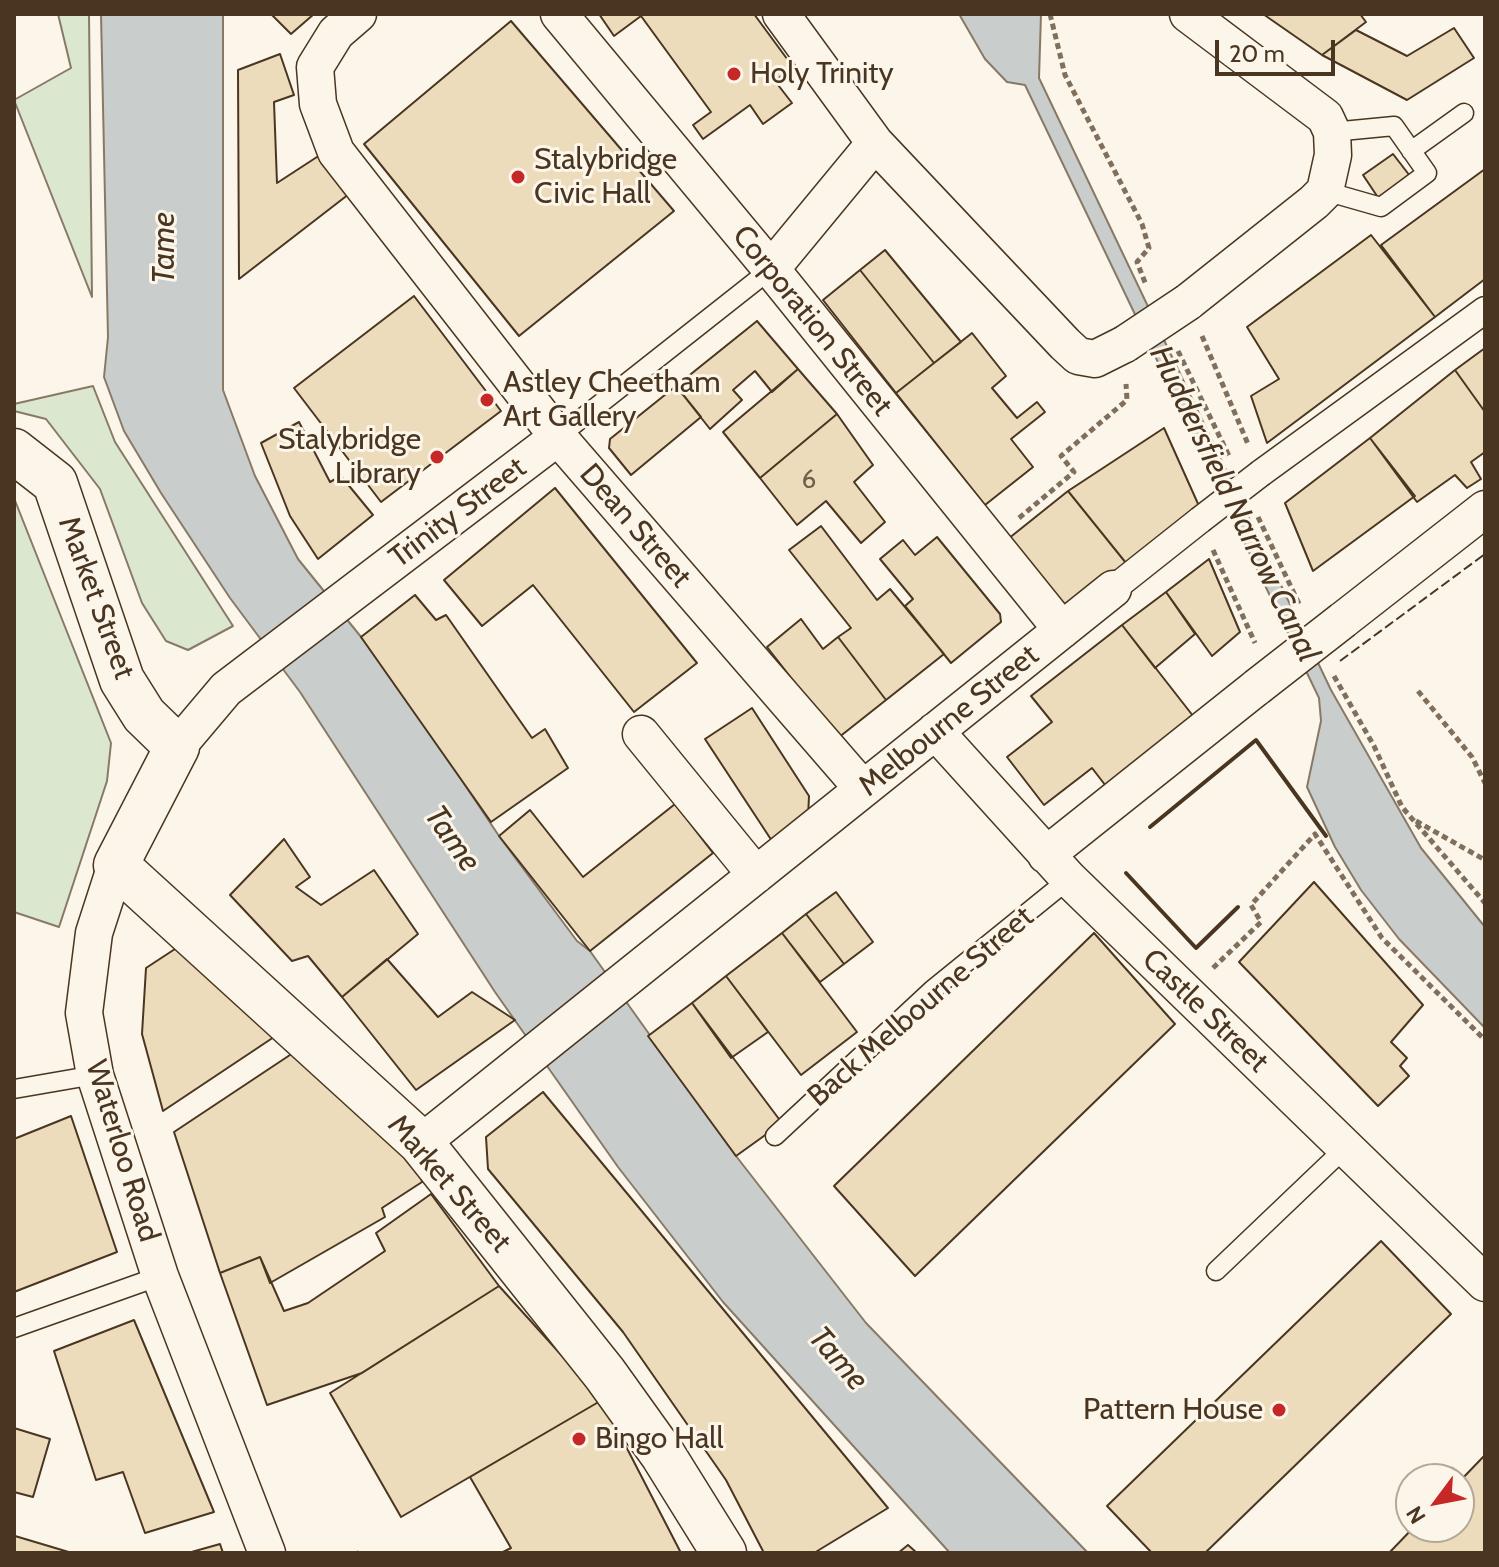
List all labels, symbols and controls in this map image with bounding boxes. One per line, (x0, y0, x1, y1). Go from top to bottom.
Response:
scale bar (1219, 24, 1339, 74)
text: 20 m (1229, 39, 1285, 68)
place label: Holy Trinity (750, 56, 894, 92)
marker: Holy Trinity (725, 65, 743, 83)
place label: Stalybridge Civic Hall (534, 142, 677, 212)
marker: Stalybridge Civic Hall (509, 168, 527, 186)
water label: Tame (146, 212, 184, 284)
street label: Corporation Street (724, 219, 900, 423)
water label: Huddersfield Narrow Canal (1141, 340, 1327, 668)
place label: Astley Cheetham Art Gallery (503, 365, 721, 436)
marker: Astley Cheetham Art Gallery (478, 391, 496, 409)
place label: Stalybridge Library (278, 422, 421, 492)
marker: Stalybridge Library (428, 448, 446, 466)
street label: Trinity Street (383, 450, 533, 576)
street label: Dean Street (572, 457, 698, 595)
house number: 6 (802, 464, 816, 496)
street label: Market Street (50, 512, 142, 684)
street label: Melbourne Street (852, 638, 1046, 804)
water label: Tame (416, 799, 488, 879)
street label: Back Melbourne Street (801, 899, 1041, 1115)
street label: Castle Street (1134, 942, 1276, 1080)
street label: Waterloo Road (77, 1056, 167, 1246)
street label: Market Street (380, 1108, 518, 1260)
water label: Tame (800, 1319, 876, 1399)
place label: Pattern House (1083, 1392, 1263, 1428)
marker: Pattern House (1270, 1401, 1288, 1419)
place label: Bingo Hall (595, 1421, 723, 1457)
marker: Bingo Hall (570, 1430, 588, 1448)
north arrow (1395, 1463, 1475, 1543)
text: N (1400, 1501, 1431, 1529)

